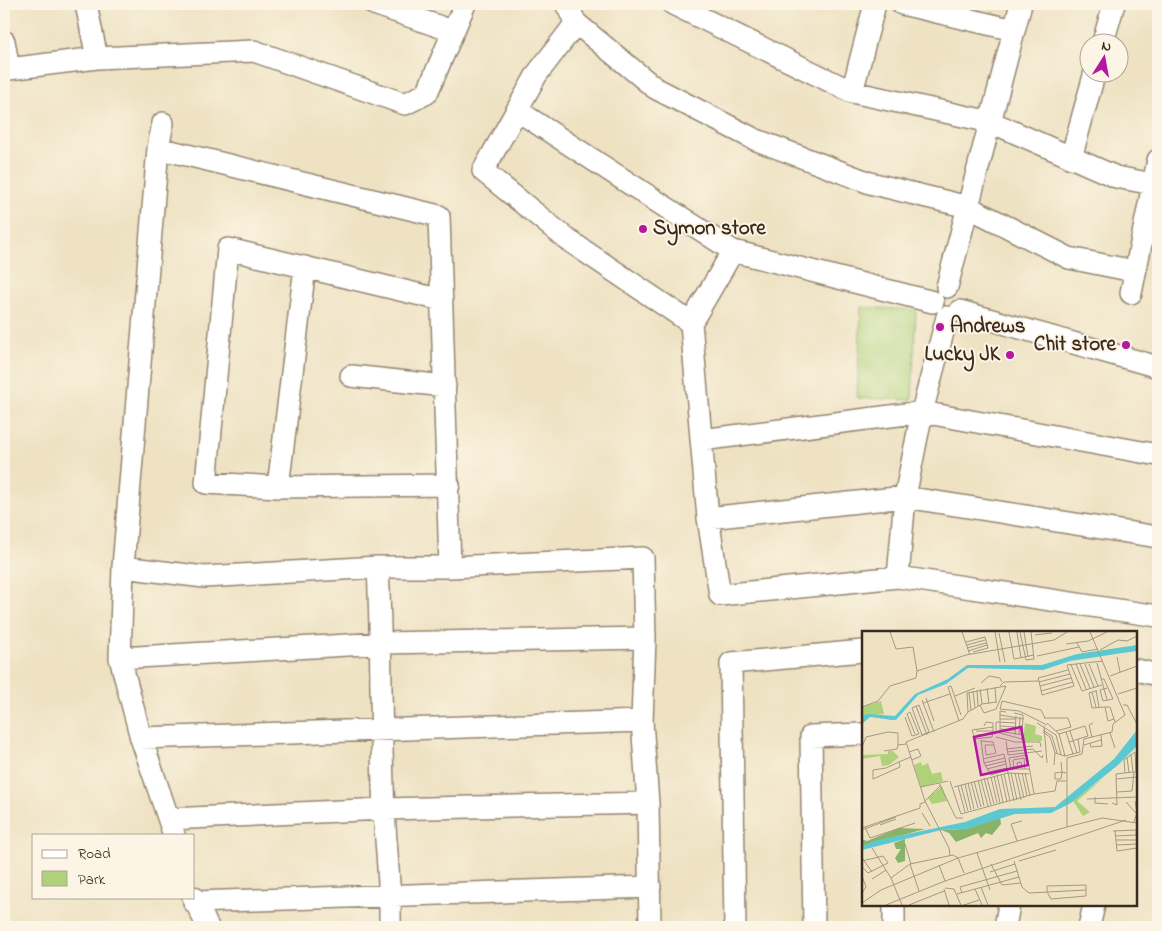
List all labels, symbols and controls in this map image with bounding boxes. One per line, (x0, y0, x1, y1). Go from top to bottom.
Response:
north arrow (1080, 32, 1130, 82)
text: N (1100, 36, 1113, 58)
place label: Symon store (653, 214, 766, 246)
marker: Symon store (637, 223, 649, 235)
place label: Andrews (950, 312, 1026, 342)
marker: Andrews (934, 321, 946, 333)
place label: Chit store (1034, 330, 1117, 360)
marker: Chit store (1120, 339, 1132, 351)
place label: Lucky JK (924, 340, 1001, 372)
marker: Lucky JK (1004, 349, 1016, 361)
inset map (862, 631, 1137, 906)
legend (32, 834, 195, 898)
text: Road (78, 843, 111, 865)
text: Park (78, 869, 106, 891)

